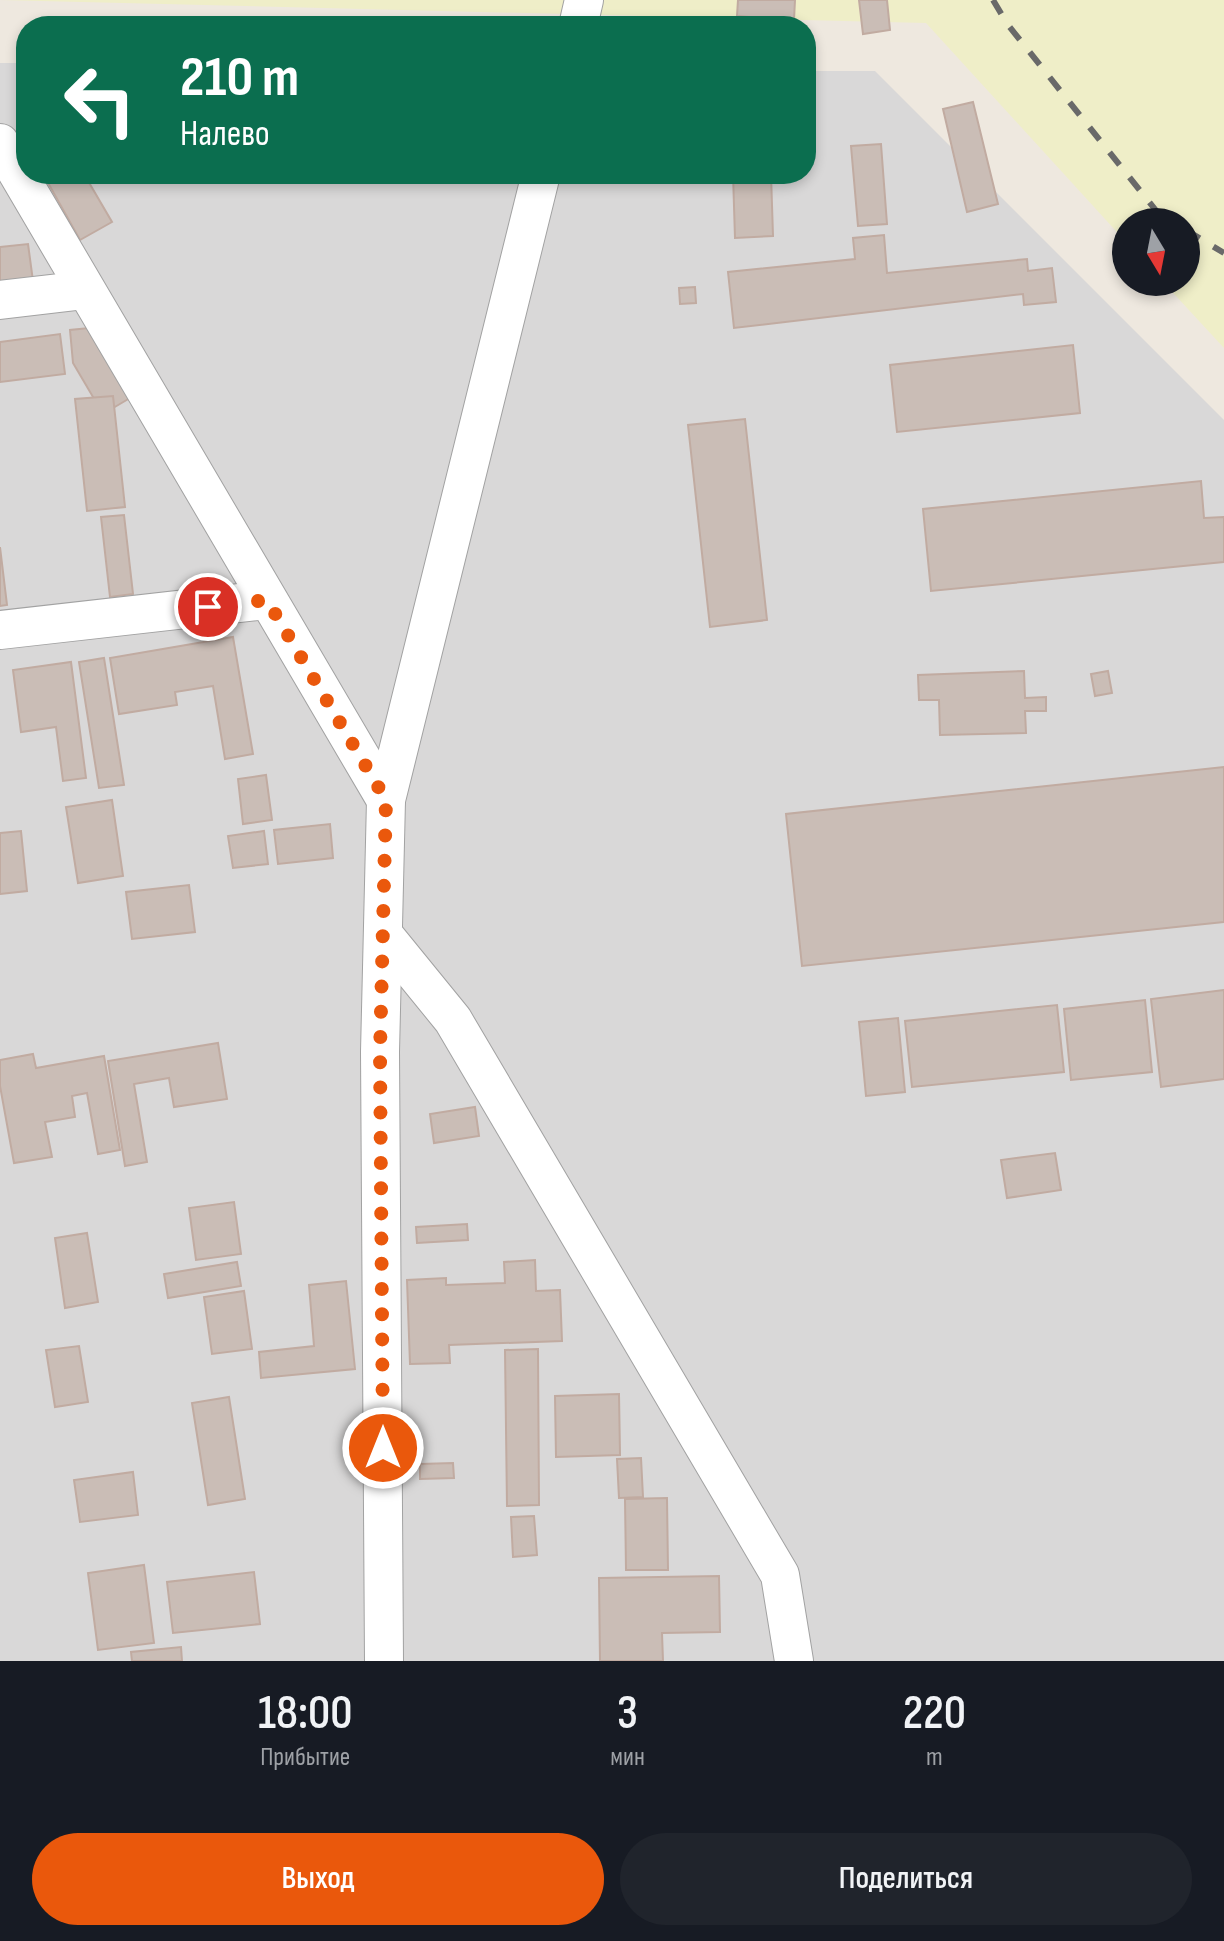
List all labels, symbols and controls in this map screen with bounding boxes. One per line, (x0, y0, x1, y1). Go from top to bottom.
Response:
text: 210 m (180, 45, 299, 112)
icon: left (48, 48, 152, 152)
text: Налево (180, 113, 270, 156)
north arrow (1112, 208, 1200, 296)
map controls (1112, 208, 1200, 296)
pin (174, 573, 242, 641)
icon: arrive (186, 585, 230, 629)
position arrow (341, 1406, 425, 1490)
text: 18:00 (258, 1685, 352, 1742)
text: 3 (617, 1685, 638, 1742)
text: 220 (903, 1685, 966, 1742)
text: Прибытие (260, 1742, 350, 1773)
text: мин (610, 1742, 645, 1773)
text: m (926, 1742, 943, 1773)
button: Выход (32, 1833, 604, 1925)
button: Поделиться (620, 1833, 1192, 1925)

